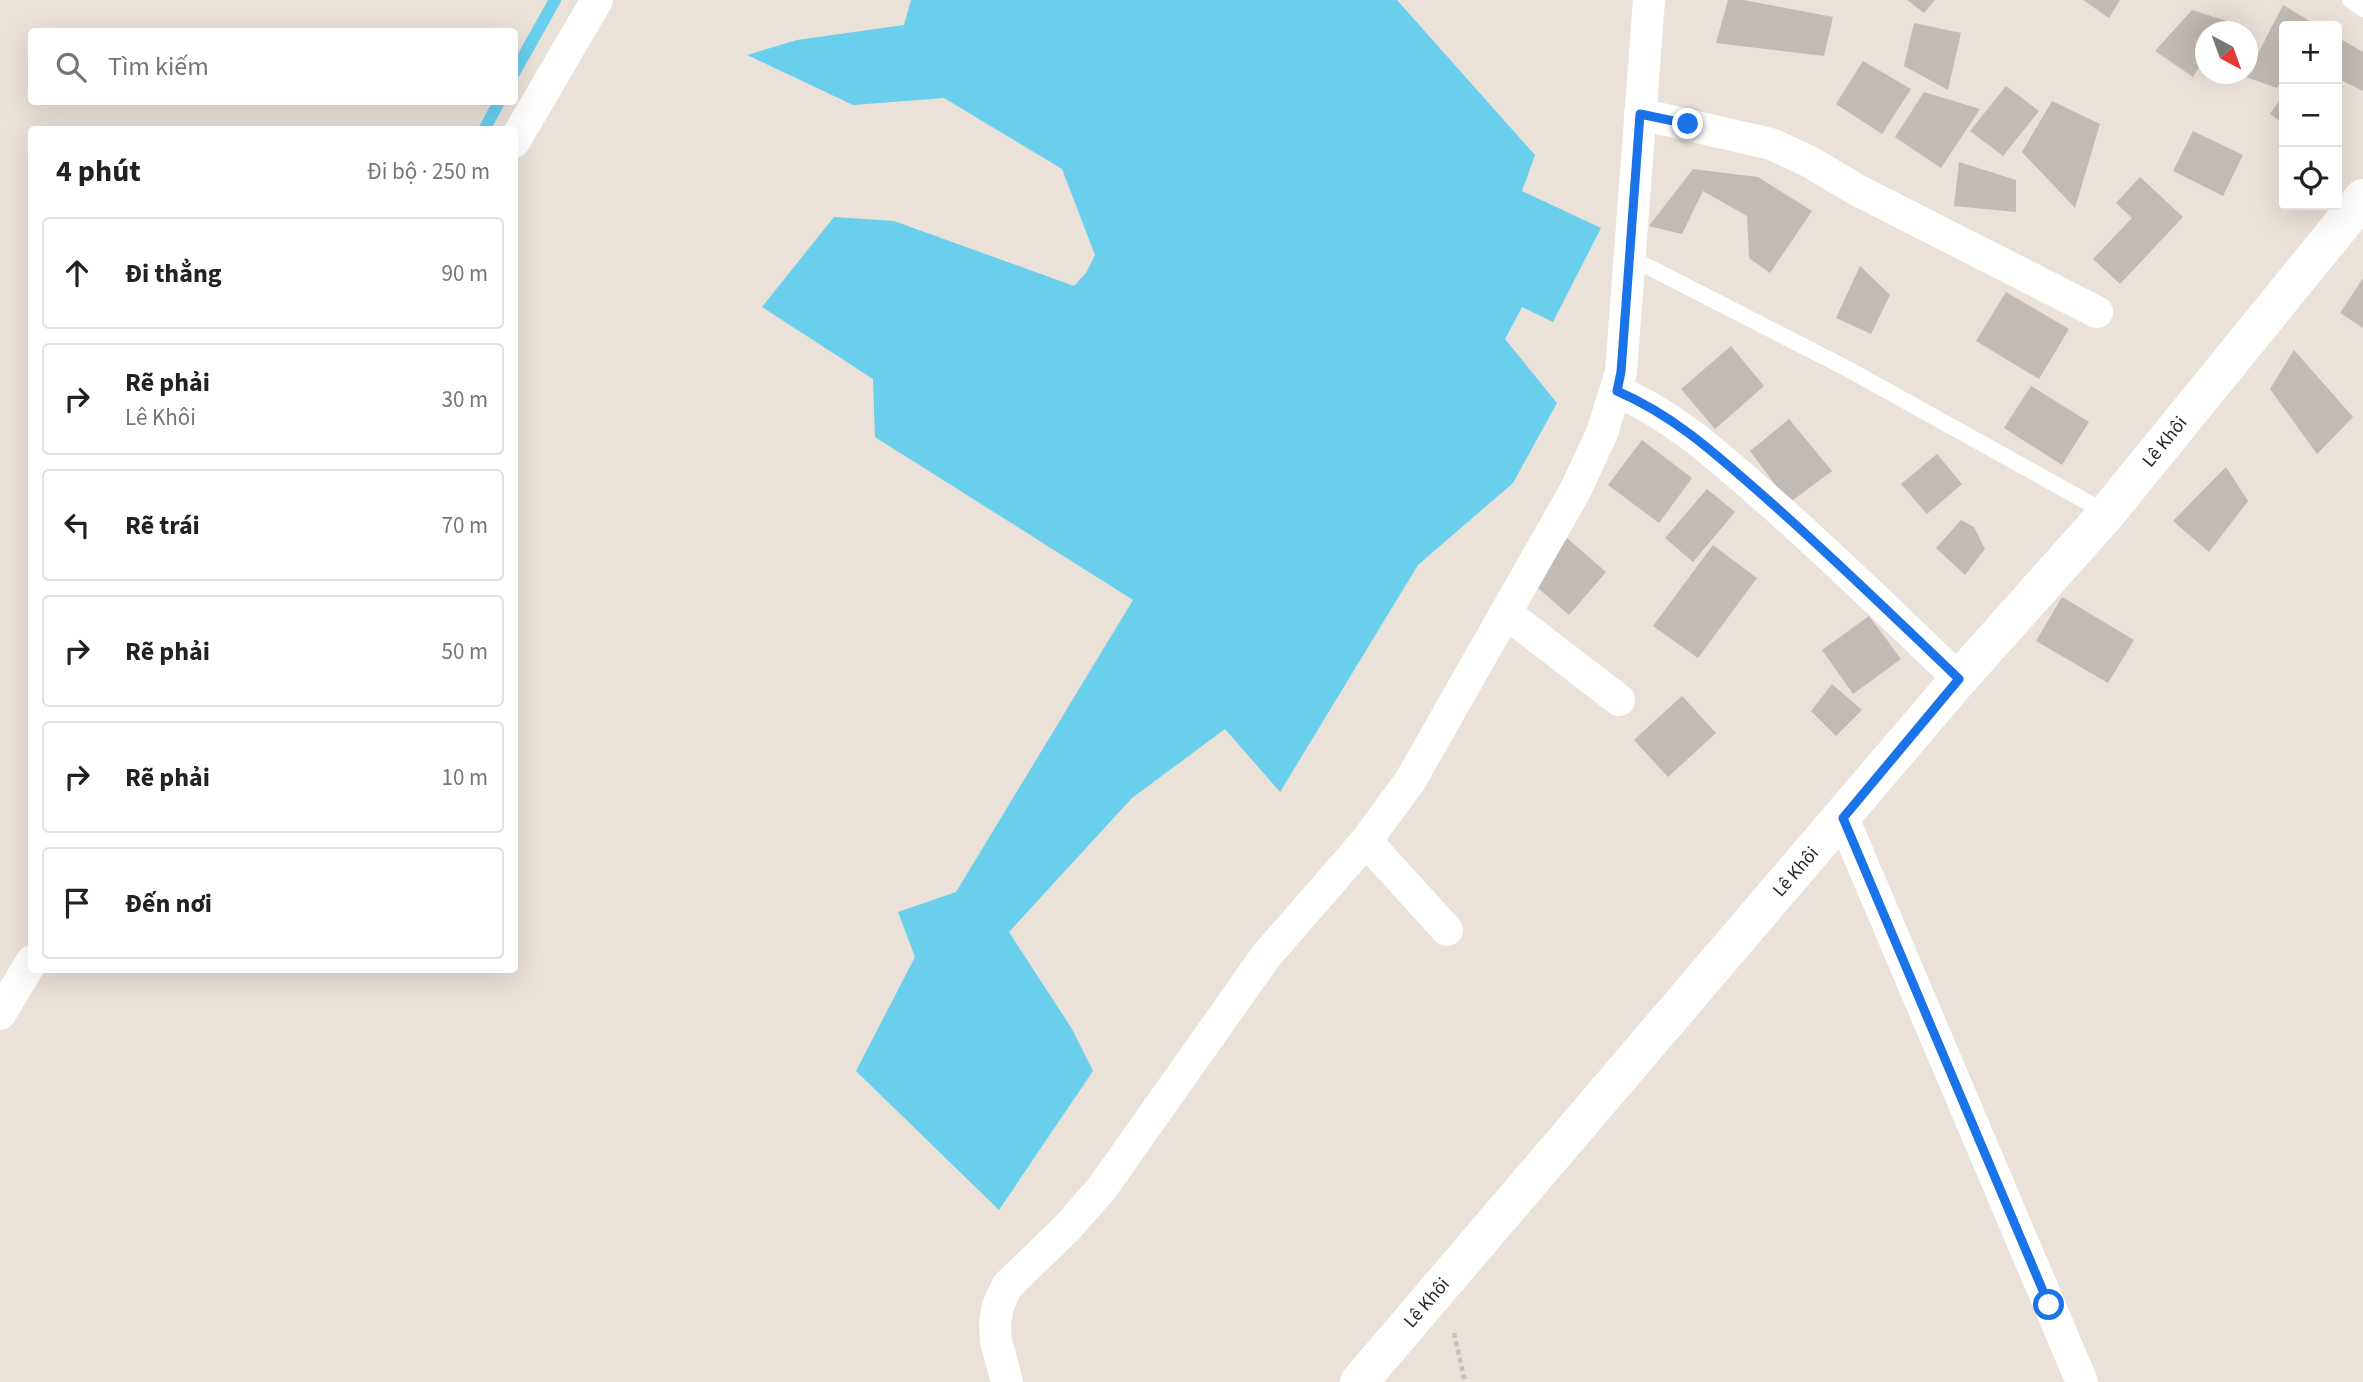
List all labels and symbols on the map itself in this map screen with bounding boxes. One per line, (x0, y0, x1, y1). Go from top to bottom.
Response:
north arrow (2195, 21, 2258, 84)
route end (1672, 108, 1703, 139)
street label: Lê Khôi (2136, 411, 2194, 473)
street label: Lê Khôi (1767, 841, 1825, 903)
street label: Lê Khôi (1398, 1272, 1456, 1334)
route start (2033, 1289, 2064, 1320)

